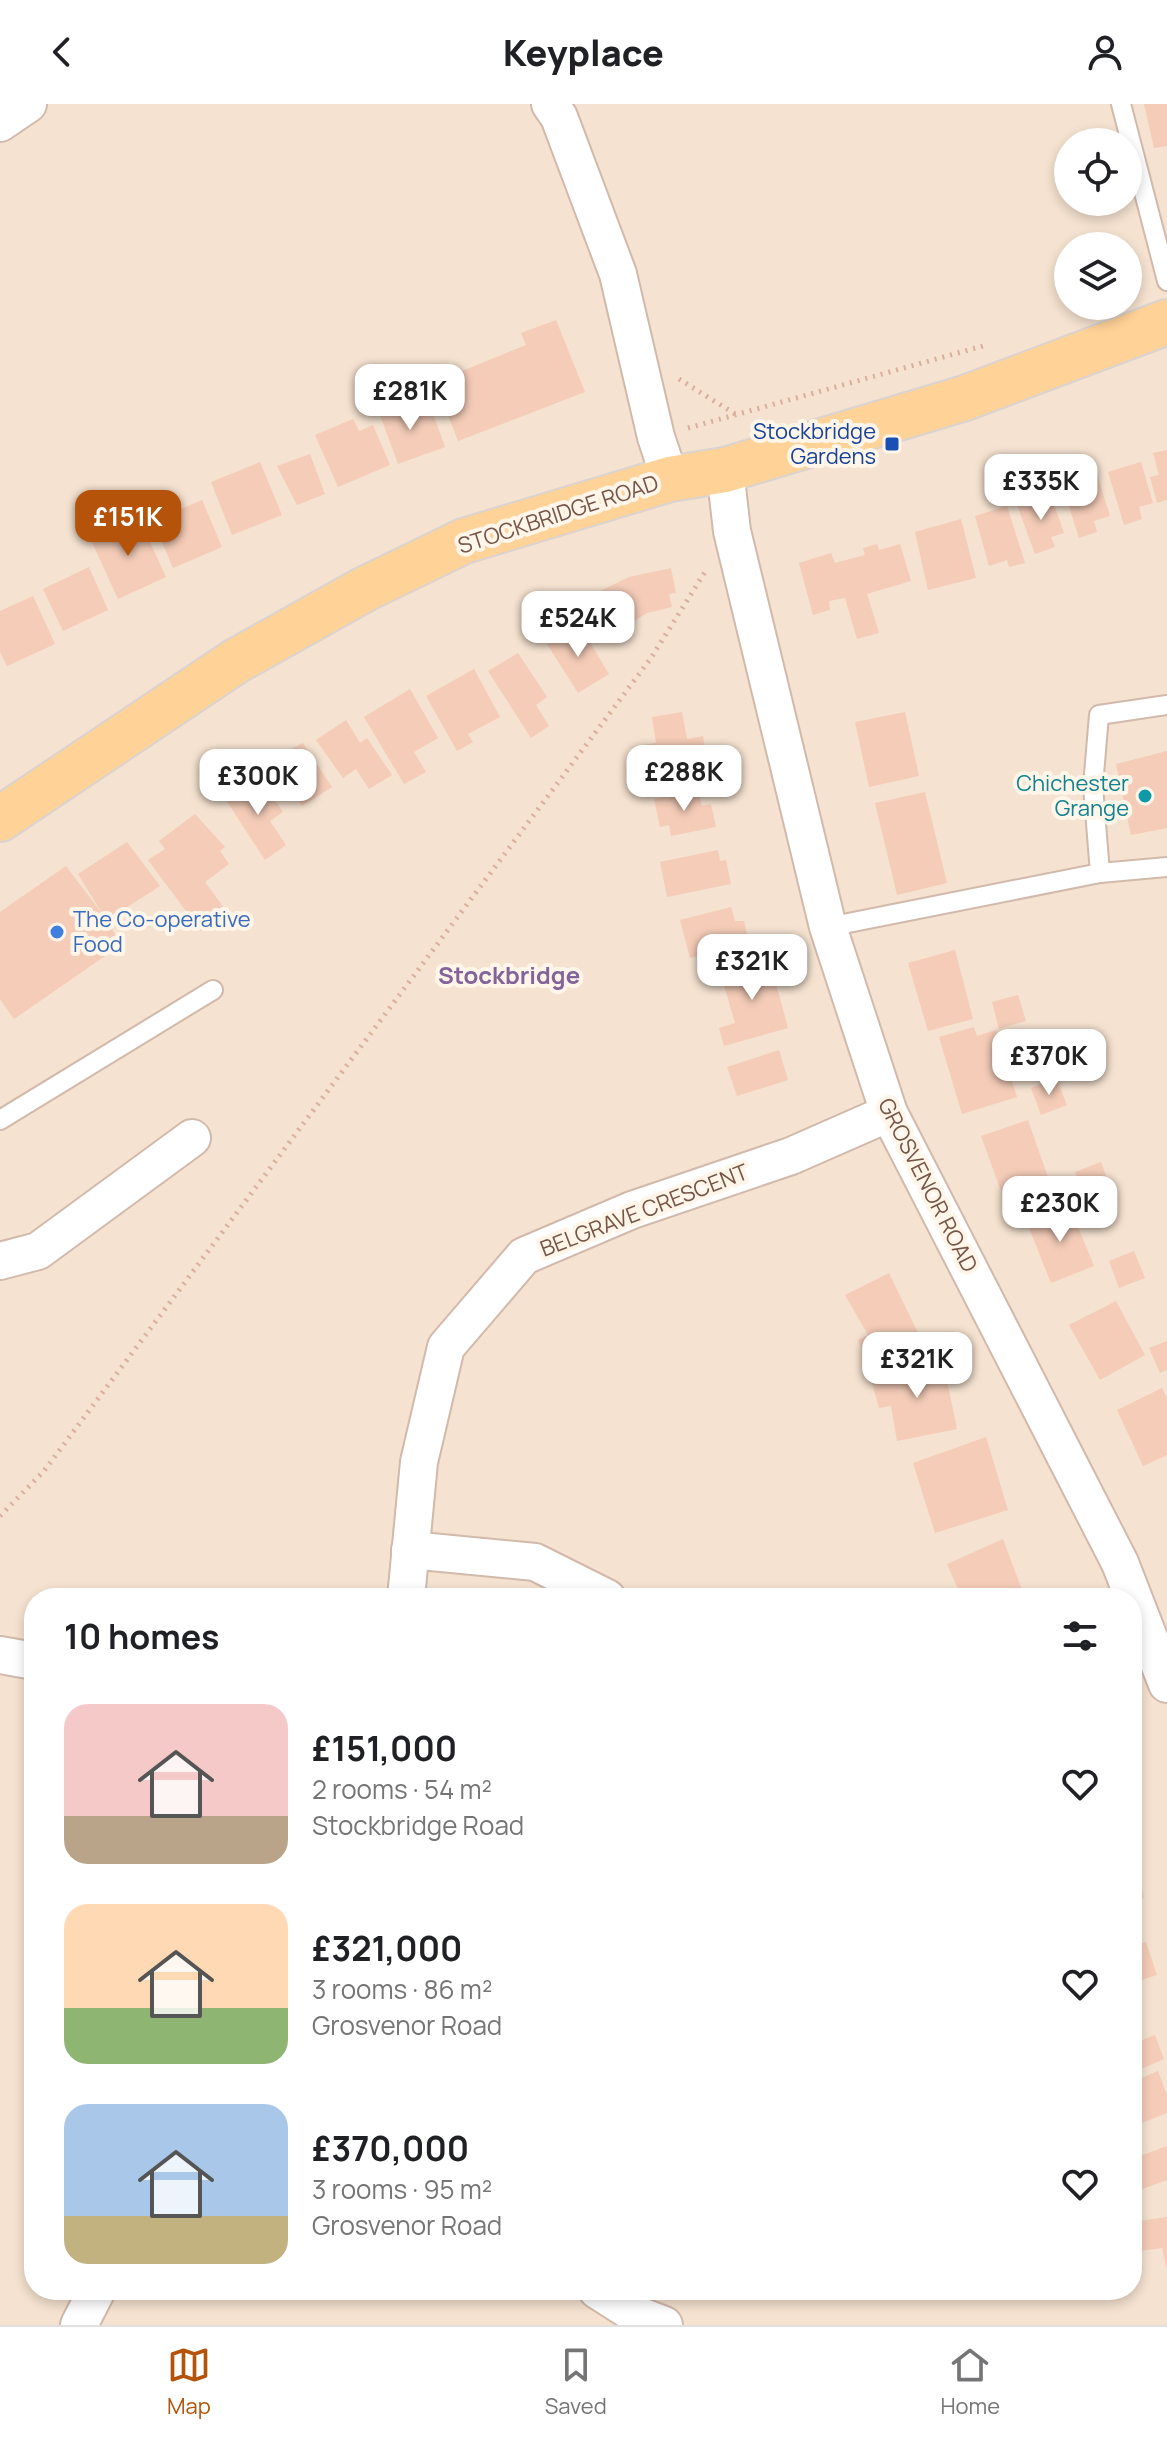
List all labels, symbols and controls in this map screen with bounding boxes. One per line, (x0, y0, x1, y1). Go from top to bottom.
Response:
text: Keyplace (503, 28, 664, 77)
icon: back (40, 30, 84, 74)
icon: person (1083, 30, 1127, 74)
map controls (1054, 128, 1142, 320)
button: locate (1054, 128, 1142, 216)
button: layers (1054, 232, 1142, 320)
pin: £281K (354, 364, 466, 432)
text: £281K (373, 372, 447, 408)
place label: Stockbridge Gardens (753, 416, 876, 471)
marker: Stockbridge Gardens (883, 435, 901, 453)
pin: £335K (985, 454, 1097, 522)
text: £335K (1002, 462, 1080, 498)
street label: STOCKBRIDGE ROAD (454, 467, 662, 561)
pin: £151K (72, 490, 184, 558)
text: £151K (93, 498, 163, 534)
pin: £524K (522, 591, 634, 659)
text: £524K (539, 599, 617, 635)
pin: £288K (628, 745, 740, 813)
pin: £300K (202, 749, 314, 817)
text: £288K (644, 753, 724, 789)
text: £300K (217, 757, 299, 793)
place label: Chichester Grange (1016, 768, 1129, 823)
marker: Chichester Grange (1136, 787, 1154, 805)
place label: The Co-operative Food (73, 904, 251, 959)
marker: The Co-operative Food (48, 923, 66, 941)
pin: £321K (696, 934, 808, 1002)
text: £321K (715, 942, 789, 978)
district label: Stockbridge (438, 958, 580, 991)
pin: £370K (993, 1029, 1105, 1097)
text: £370K (1010, 1037, 1088, 1073)
street label: GROSVENOR ROAD (871, 1093, 985, 1277)
street label: BELGRAVE CRESCENT (536, 1157, 752, 1263)
pin: £230K (1004, 1176, 1116, 1244)
text: £230K (1020, 1184, 1100, 1220)
pin: £321K (861, 1332, 973, 1400)
text: £321K (880, 1340, 954, 1376)
text: 10 homes (64, 1613, 220, 1659)
icon: filters (1058, 1614, 1102, 1658)
text: £151,000 (312, 1725, 457, 1771)
icon: home (128, 1736, 224, 1832)
icon: heart (1058, 1762, 1102, 1806)
text: 2 rooms · 54 m² (312, 1771, 492, 1807)
text: Stockbridge Road (312, 1807, 524, 1843)
text: £321,000 (312, 1925, 462, 1971)
icon: home (128, 1936, 224, 2032)
icon: heart (1058, 1962, 1102, 2006)
text: 3 rooms · 86 m² (312, 1971, 492, 2007)
text: Grosvenor Road (312, 2007, 502, 2043)
text: £370,000 (312, 2125, 469, 2171)
icon: home (128, 2136, 224, 2232)
icon: heart (1058, 2162, 1102, 2206)
text: 3 rooms · 95 m² (312, 2171, 492, 2207)
text: Grosvenor Road (312, 2207, 502, 2243)
tab: Map (167, 2343, 211, 2421)
tab: Saved (545, 2343, 607, 2421)
tab: Home (941, 2343, 1000, 2421)

